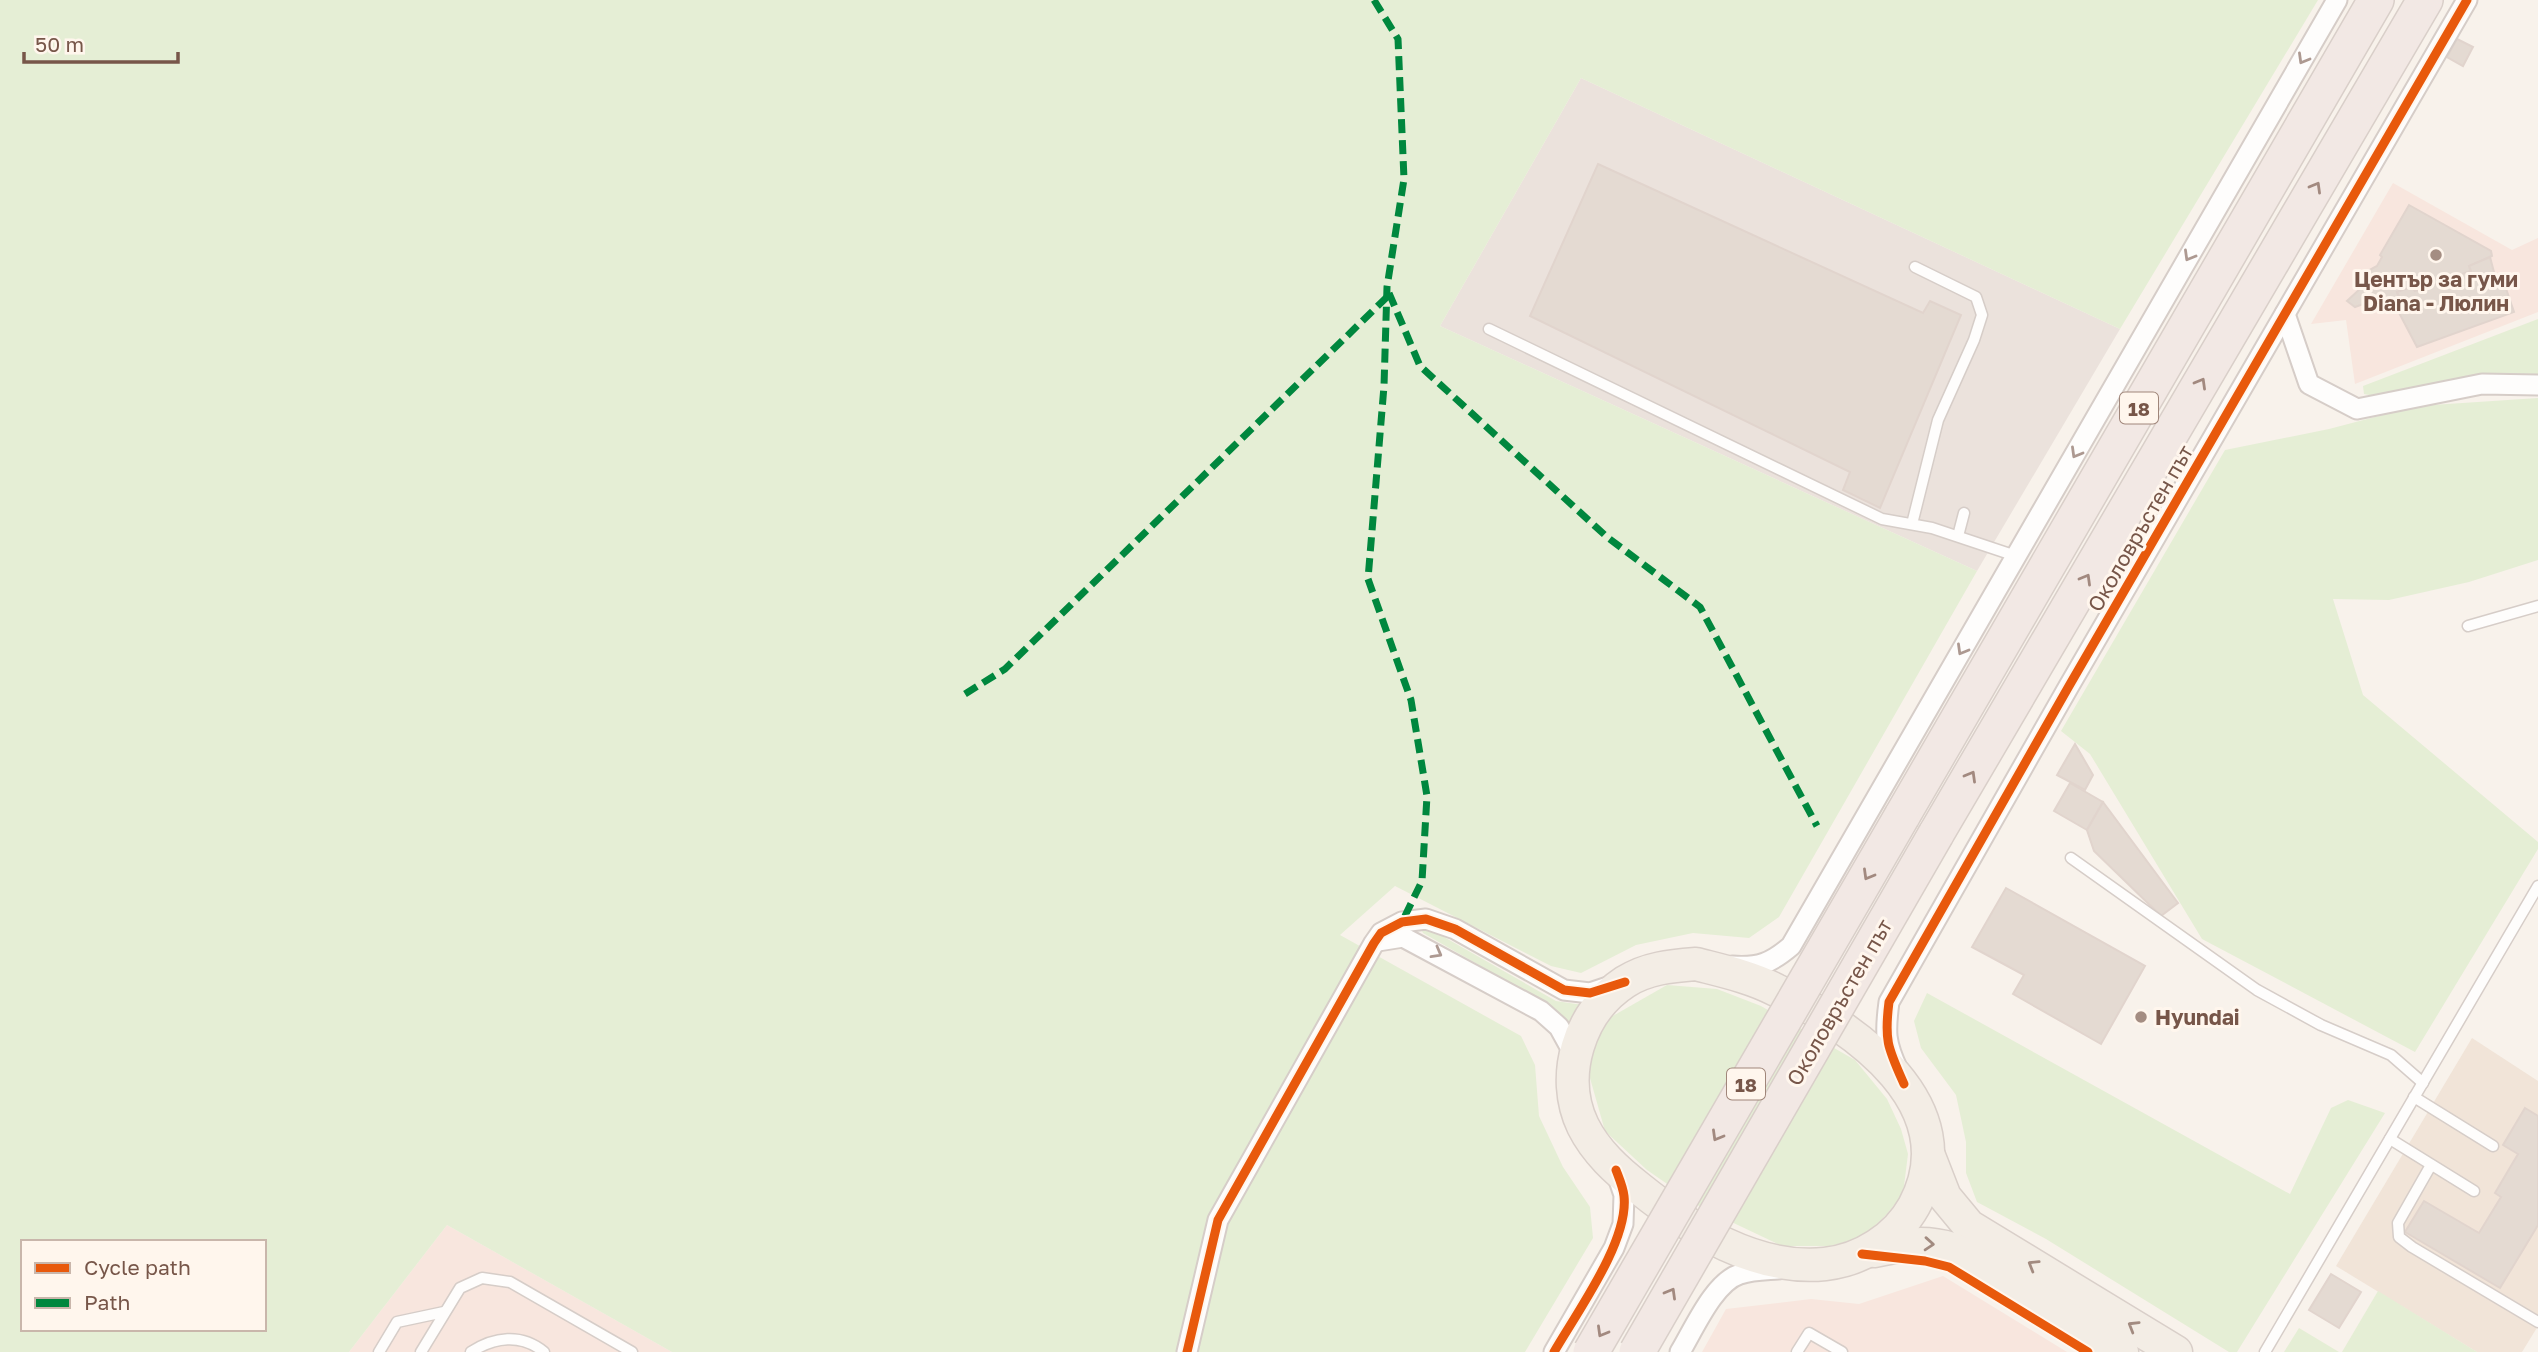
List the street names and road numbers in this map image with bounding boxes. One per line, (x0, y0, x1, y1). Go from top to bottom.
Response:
road number: 18 (2120, 392, 2158, 424)
street label: Околовръстен път (2082, 440, 2198, 616)
street label: Околовръстен път (1781, 914, 1897, 1090)
road number: 18 (1727, 1068, 1765, 1100)

